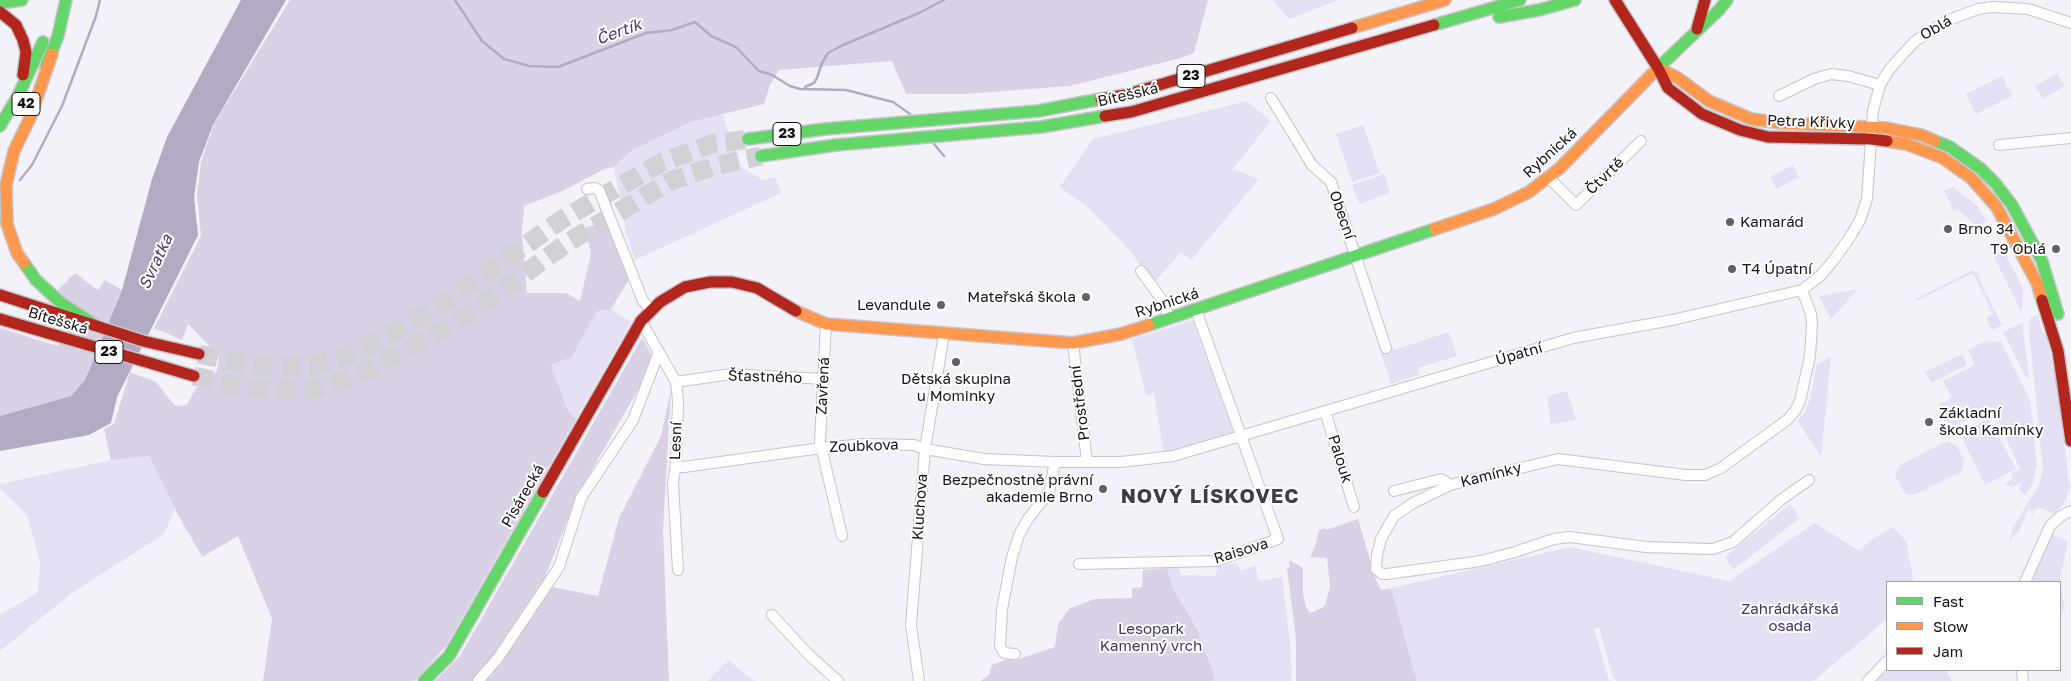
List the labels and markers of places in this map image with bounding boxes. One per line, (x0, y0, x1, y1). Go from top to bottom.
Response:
place label: Kamarád (1740, 213, 1804, 231)
marker: Kamarád (1724, 216, 1736, 228)
place label: Brno 34 (1958, 220, 2014, 238)
marker: Brno 34 (1942, 223, 1954, 235)
place label: T9 Oblá (1990, 240, 2046, 258)
marker: T9 Oblá (2050, 243, 2062, 255)
place label: T4 Úpatní (1742, 260, 1812, 278)
marker: T4 Úpatní (1726, 263, 1738, 275)
place label: Mateřská škola (967, 288, 1076, 306)
marker: Mateřská škola (1080, 291, 1092, 303)
place label: Levandule (857, 296, 931, 314)
marker: Levandule (935, 299, 947, 311)
marker: Dětská skupina u Mominky (950, 356, 962, 368)
place label: Dětská skupina u Mominky (901, 370, 1011, 405)
place label: Základní škola Kamínky (1939, 404, 2043, 439)
marker: Základní škola Kamínky (1923, 416, 1935, 428)
place label: Bezpečnostně právní akademie Brno (942, 471, 1093, 506)
marker: Bezpečnostně právní akademie Brno (1097, 483, 1109, 495)

